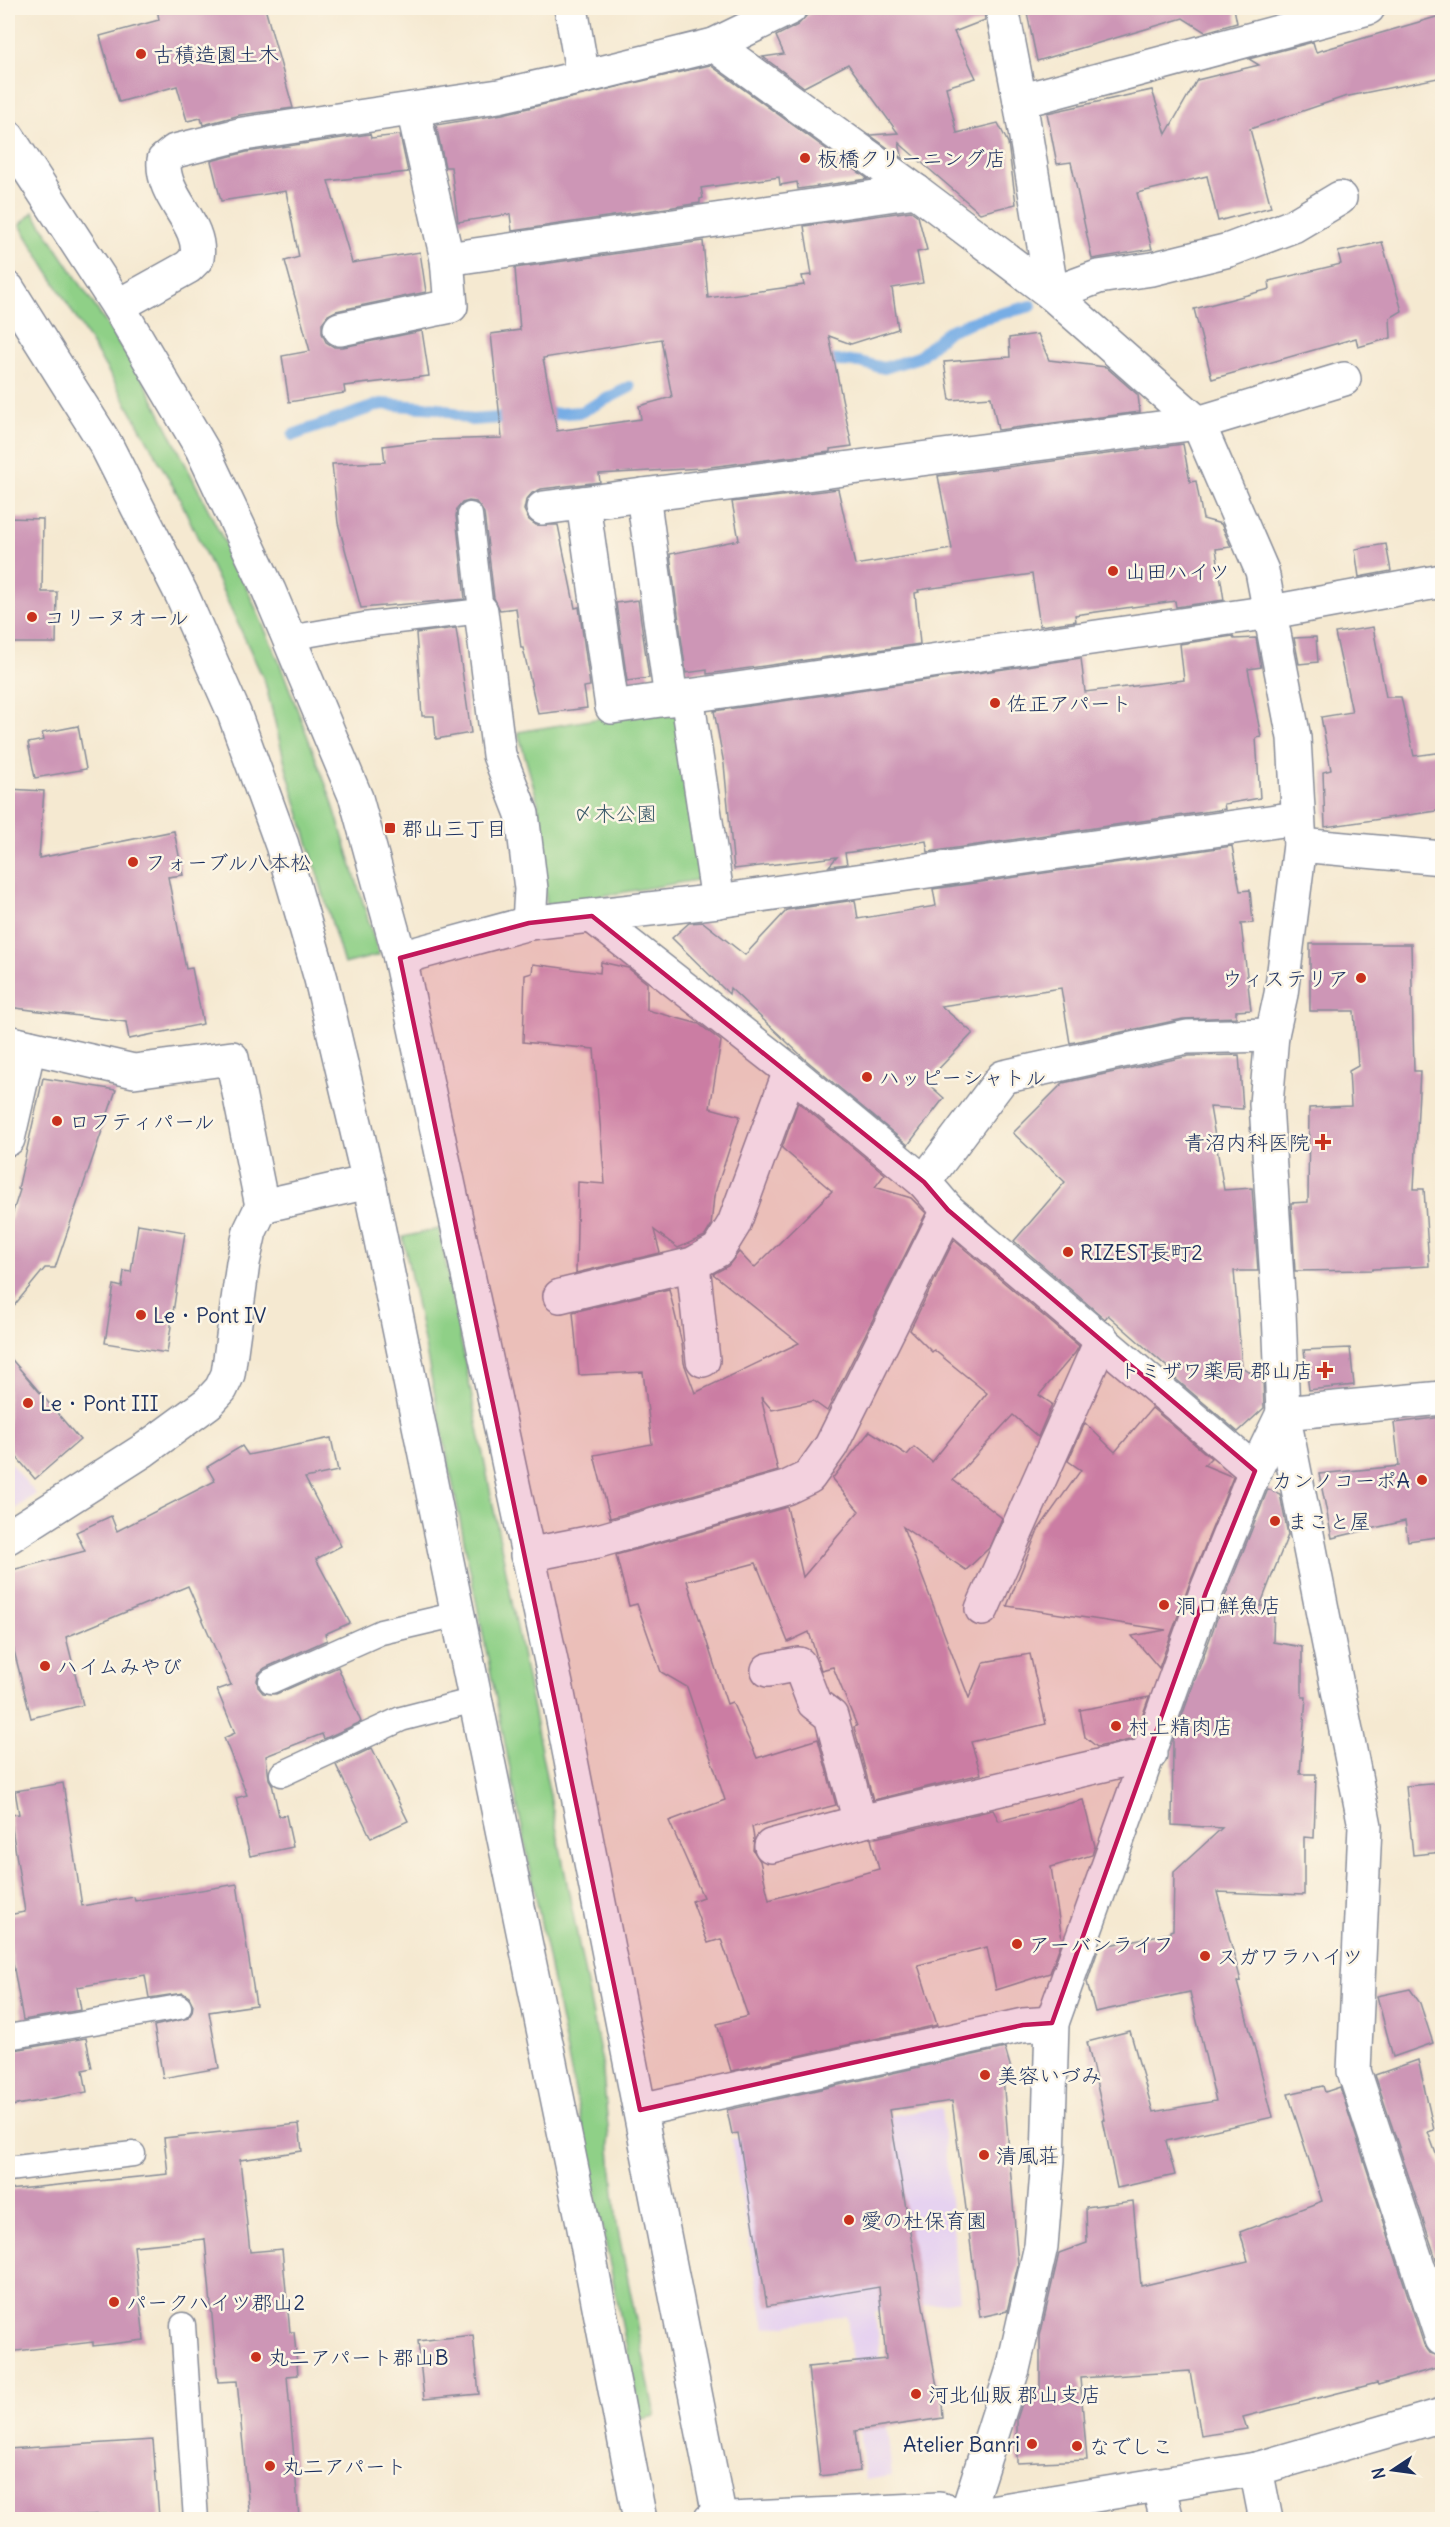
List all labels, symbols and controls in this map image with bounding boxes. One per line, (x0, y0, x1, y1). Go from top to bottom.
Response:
place label: 古積造園土木 (153, 41, 279, 68)
marker: 古積造園土木 (134, 47, 148, 61)
place label: 板橋クリーニング店 (817, 145, 1006, 172)
marker: 板橋クリーニング店 (798, 151, 812, 165)
place label: 山田ハイツ (1125, 558, 1230, 585)
marker: 山田ハイツ (1106, 564, 1120, 578)
place label: コリーヌオール (44, 604, 189, 631)
marker: コリーヌオール (25, 610, 39, 624)
place label: 佐正アパート (1007, 690, 1132, 717)
marker: 佐正アパート (988, 696, 1002, 710)
park label: 〆木公園 (573, 800, 657, 827)
place label: 郡山三丁目 (402, 815, 507, 842)
marker: 郡山三丁目 (383, 821, 397, 835)
place label: フォーブル八本松 (145, 849, 311, 876)
marker: フォーブル八本松 (126, 855, 140, 869)
place label: ウィステリア (1222, 965, 1349, 992)
marker: ウィステリア (1354, 971, 1368, 985)
place label: ハッピーシャトル (879, 1064, 1046, 1091)
marker: ハッピーシャトル (860, 1070, 874, 1084)
place label: ロフティパール (69, 1108, 215, 1135)
marker: ロフティパール (50, 1114, 64, 1128)
place label: 青沼内科医院 (1184, 1129, 1310, 1156)
marker: 青沼内科医院 (1314, 1133, 1332, 1151)
place label: RIZEST長町2 (1080, 1239, 1203, 1266)
marker: RIZEST長町2 (1061, 1245, 1075, 1259)
place label: Le・Pont IV (153, 1302, 266, 1329)
marker: Le・Pont IV (134, 1308, 148, 1322)
place label: トミザワ薬局 郡山店 (1119, 1357, 1313, 1384)
marker: トミザワ薬局 郡山店 (1318, 1363, 1332, 1377)
place label: Le・Pont III (40, 1390, 159, 1417)
marker: Le・Pont III (21, 1396, 35, 1410)
place label: カンノコーポA (1272, 1467, 1410, 1494)
marker: カンノコーポA (1415, 1473, 1429, 1487)
place label: まこと屋 (1287, 1508, 1371, 1535)
marker: まこと屋 (1268, 1514, 1282, 1528)
place label: 洞口鮮魚店 (1176, 1592, 1281, 1619)
marker: 洞口鮮魚店 (1157, 1598, 1171, 1612)
place label: ハイムみやび (57, 1653, 182, 1680)
marker: ハイムみやび (38, 1659, 52, 1673)
place label: 村上精肉店 (1128, 1713, 1233, 1740)
marker: 村上精肉店 (1109, 1719, 1123, 1733)
place label: アーバンライフ (1029, 1931, 1174, 1958)
marker: アーバンライフ (1010, 1937, 1024, 1951)
place label: スガワラハイツ (1217, 1943, 1363, 1970)
marker: スガワラハイツ (1198, 1949, 1212, 1963)
place label: 美容いづみ (997, 2062, 1102, 2089)
marker: 美容いづみ (978, 2068, 992, 2082)
place label: 清風荘 (996, 2142, 1059, 2169)
marker: 清風荘 (977, 2148, 991, 2162)
place label: 愛の杜保育園 (861, 2207, 987, 2234)
marker: 愛の杜保育園 (842, 2213, 856, 2227)
place label: パークハイツ郡山2 (126, 2289, 305, 2316)
marker: パークハイツ郡山2 (107, 2295, 121, 2309)
place label: 丸二アパート郡山B (268, 2344, 449, 2371)
marker: 丸二アパート郡山B (249, 2350, 263, 2364)
place label: 河北仙販 郡山支店 (928, 2381, 1101, 2408)
marker: 河北仙販 郡山支店 (909, 2387, 923, 2401)
place label: Atelier Banri (903, 2431, 1020, 2458)
place label: なでしこ (1089, 2433, 1173, 2460)
marker: Atelier Banri (1025, 2437, 1039, 2451)
marker: なでしこ (1070, 2439, 1084, 2453)
north arrow (1363, 2440, 1423, 2500)
place label: 丸二アパート (282, 2453, 407, 2480)
marker: 丸二アパート (263, 2459, 277, 2473)
text: N (1367, 2466, 1389, 2481)

